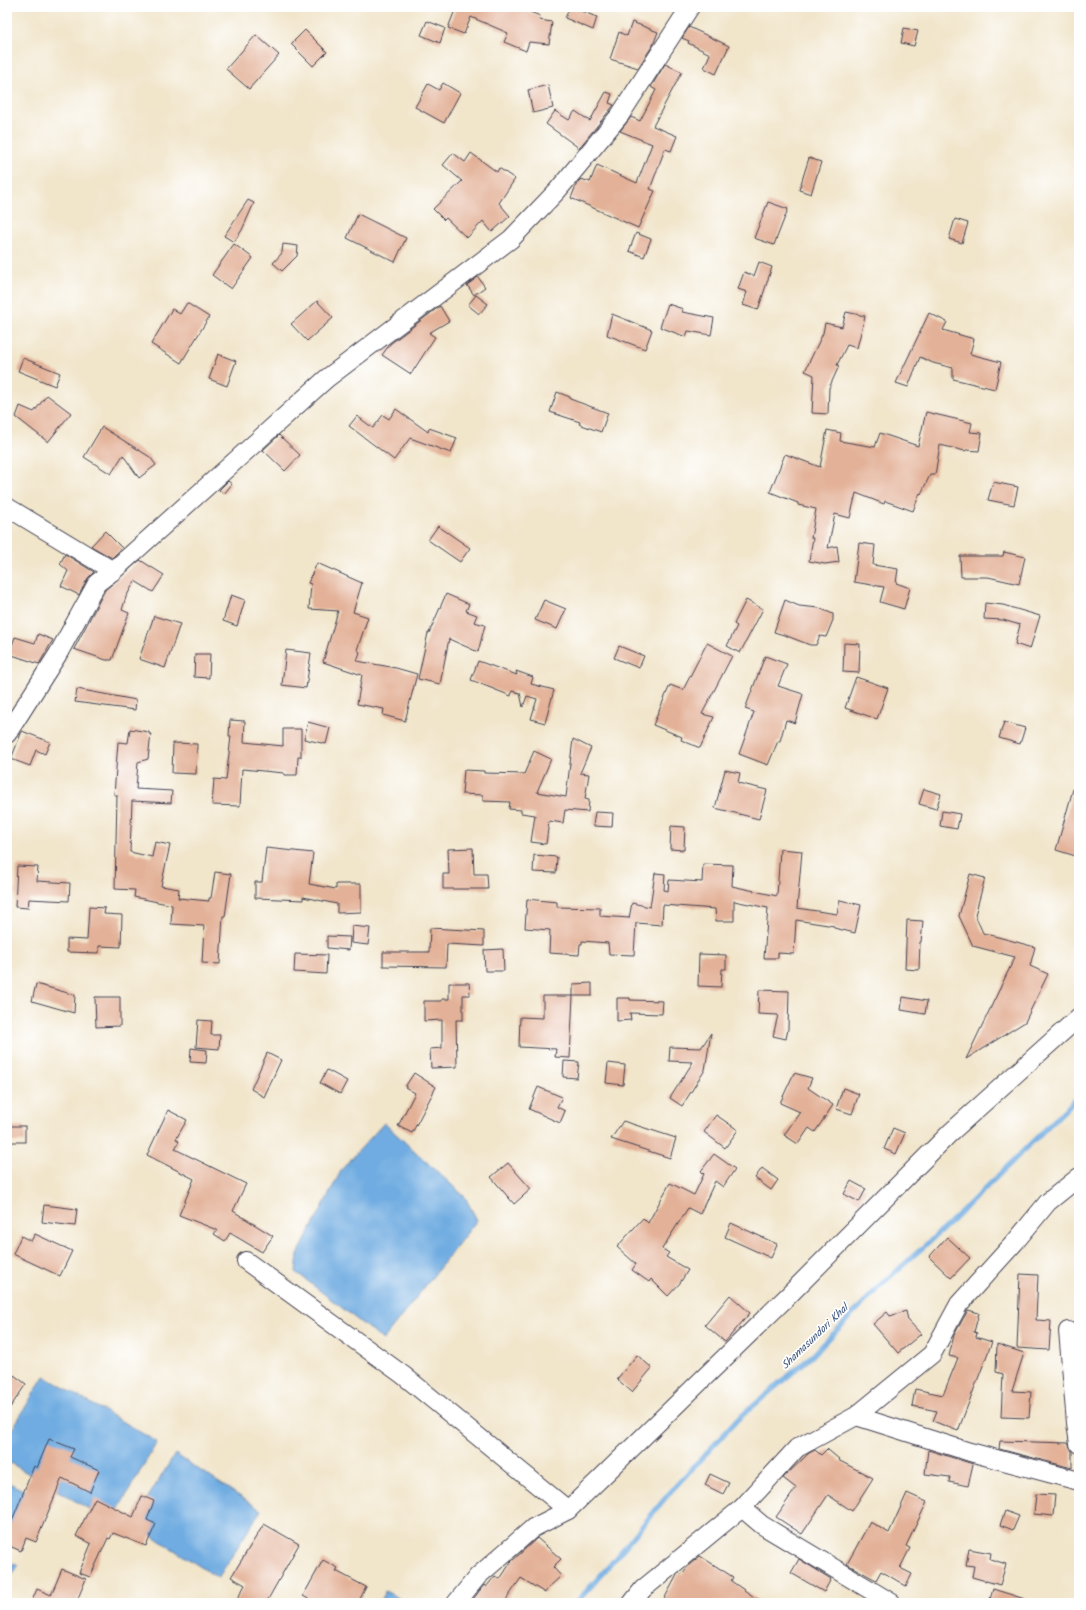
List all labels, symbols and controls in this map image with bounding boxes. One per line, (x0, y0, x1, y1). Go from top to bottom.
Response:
water label: Shamasundori Khal (777, 1298, 855, 1374)

